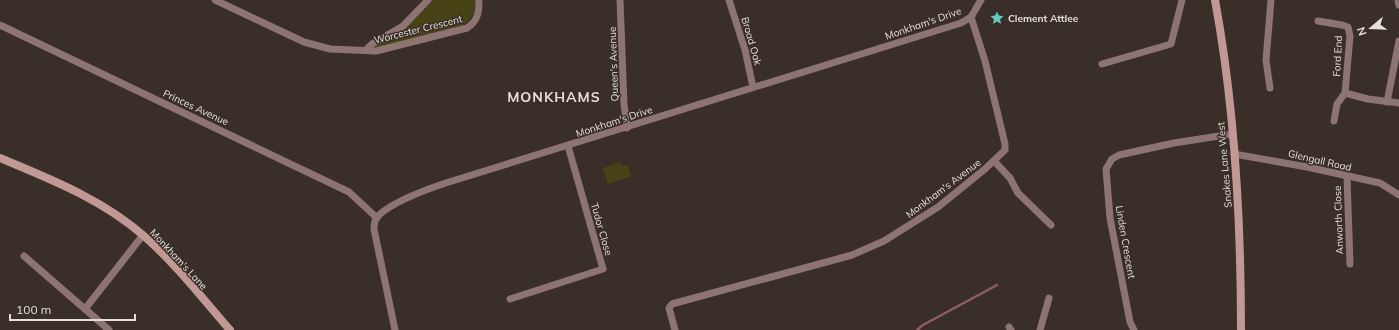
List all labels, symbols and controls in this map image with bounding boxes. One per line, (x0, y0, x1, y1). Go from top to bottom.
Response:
street label: Monkham's Drive (883, 4, 963, 43)
north arrow (1351, 8, 1391, 48)
place icon: Clement Attlee (989, 10, 1005, 26)
street label: Worcester Crescent (373, 12, 464, 47)
place label: Clement Attlee (1008, 12, 1079, 25)
street label: Broad Oak (738, 16, 765, 68)
text: N (1354, 25, 1370, 37)
street label: Queen's Avenue (606, 26, 621, 102)
street label: Ford End (1330, 35, 1345, 77)
street label: Princes Avenue (161, 87, 231, 128)
district label: MONKHAMS (507, 88, 601, 106)
street label: Monkham's Drive (574, 103, 654, 140)
street label: Snakes Lane West (1214, 121, 1235, 208)
street label: Glengall Road (1287, 147, 1353, 174)
street label: Monkham's Avenue (903, 156, 983, 221)
street label: Anworth Close (1331, 185, 1346, 255)
street label: Tudor Close (588, 201, 615, 257)
street label: Linden Crescent (1113, 204, 1138, 280)
street label: Monkham's Lane (147, 226, 210, 292)
scale bar (10, 296, 135, 322)
text: 100 m (16, 302, 51, 317)

